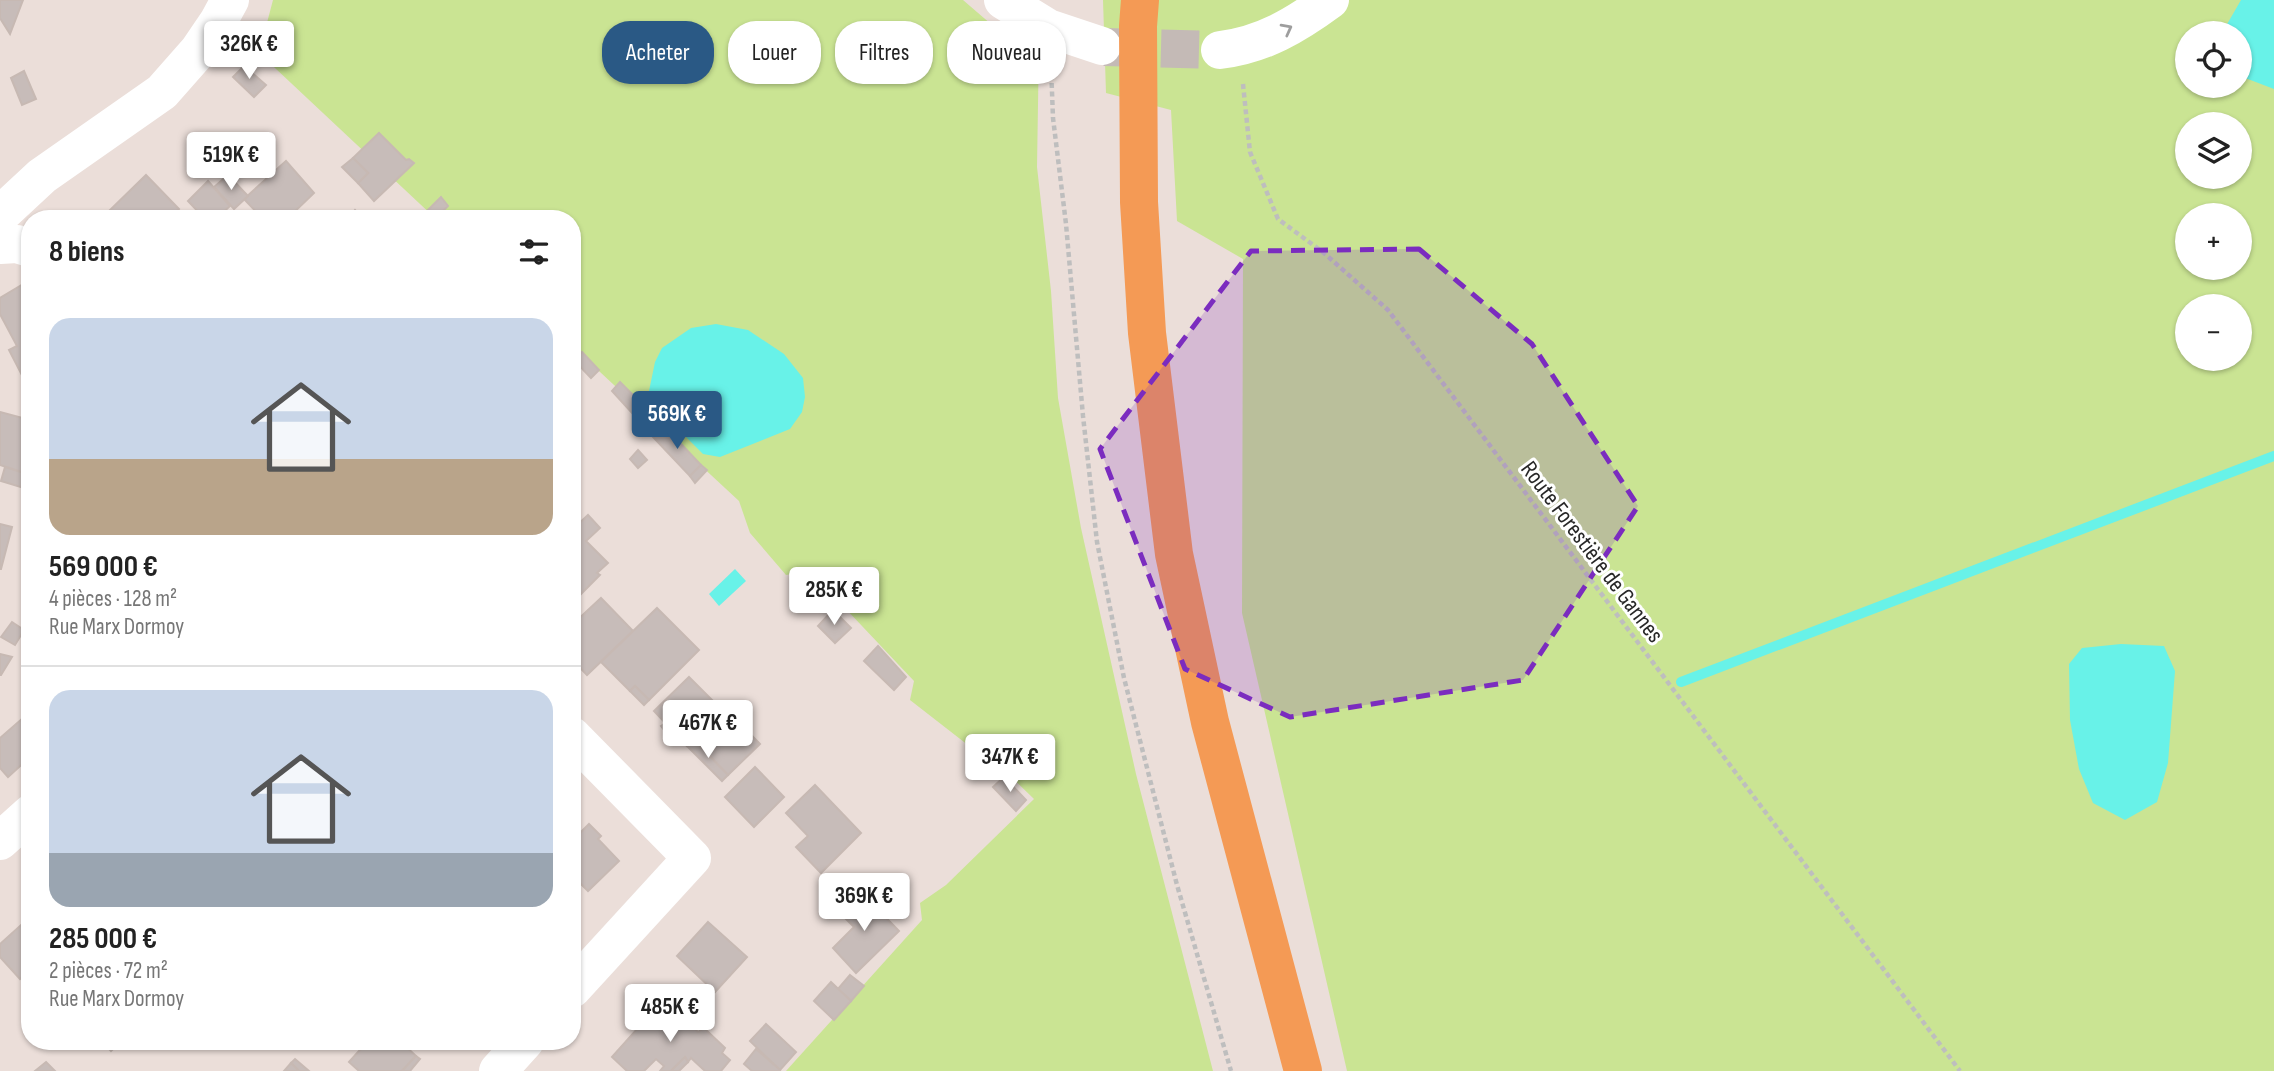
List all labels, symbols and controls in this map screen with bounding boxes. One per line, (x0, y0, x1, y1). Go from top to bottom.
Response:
chip: Acheter (602, 21, 714, 84)
chip: Louer (728, 21, 821, 84)
chip: Filtres (835, 21, 933, 84)
chip: Nouveau (947, 21, 1066, 84)
map controls (2175, 21, 2252, 371)
button: locate (2175, 21, 2252, 98)
pin: 326K € (192, 22, 306, 81)
one-way arrow (1280, 24, 1292, 37)
text: 326K € (220, 30, 278, 58)
button: layers (2175, 112, 2252, 189)
pin: 519K € (174, 132, 288, 192)
text: 519K € (203, 141, 259, 169)
button: + (2175, 203, 2252, 280)
icon: filters (515, 233, 553, 271)
text: 8 biens (49, 234, 125, 270)
button: − (2175, 294, 2252, 371)
icon: home (238, 364, 364, 490)
pin: 569K € (620, 392, 734, 451)
text: 569K € (648, 400, 706, 428)
street label: Route Forestière de Gannes (1514, 456, 1670, 648)
text: 569 000 € (49, 549, 158, 585)
pin: 285K € (777, 568, 891, 627)
text: 285K € (805, 576, 863, 604)
text: 4 pièces · 128 m² (49, 585, 177, 613)
text: Rue Marx Dormoy (49, 613, 184, 641)
pin: 467K € (651, 700, 765, 760)
text: 467K € (679, 709, 737, 737)
pin: 347K € (953, 734, 1067, 794)
icon: home (238, 736, 364, 862)
text: 347K € (981, 743, 1039, 771)
pin: 369K € (807, 874, 921, 933)
text: 369K € (835, 882, 893, 910)
text: 285 000 € (49, 921, 157, 957)
text: 2 pièces · 72 m² (49, 957, 168, 985)
pin: 485K € (613, 984, 727, 1044)
text: Rue Marx Dormoy (49, 985, 184, 1013)
text: 485K € (641, 993, 699, 1021)

